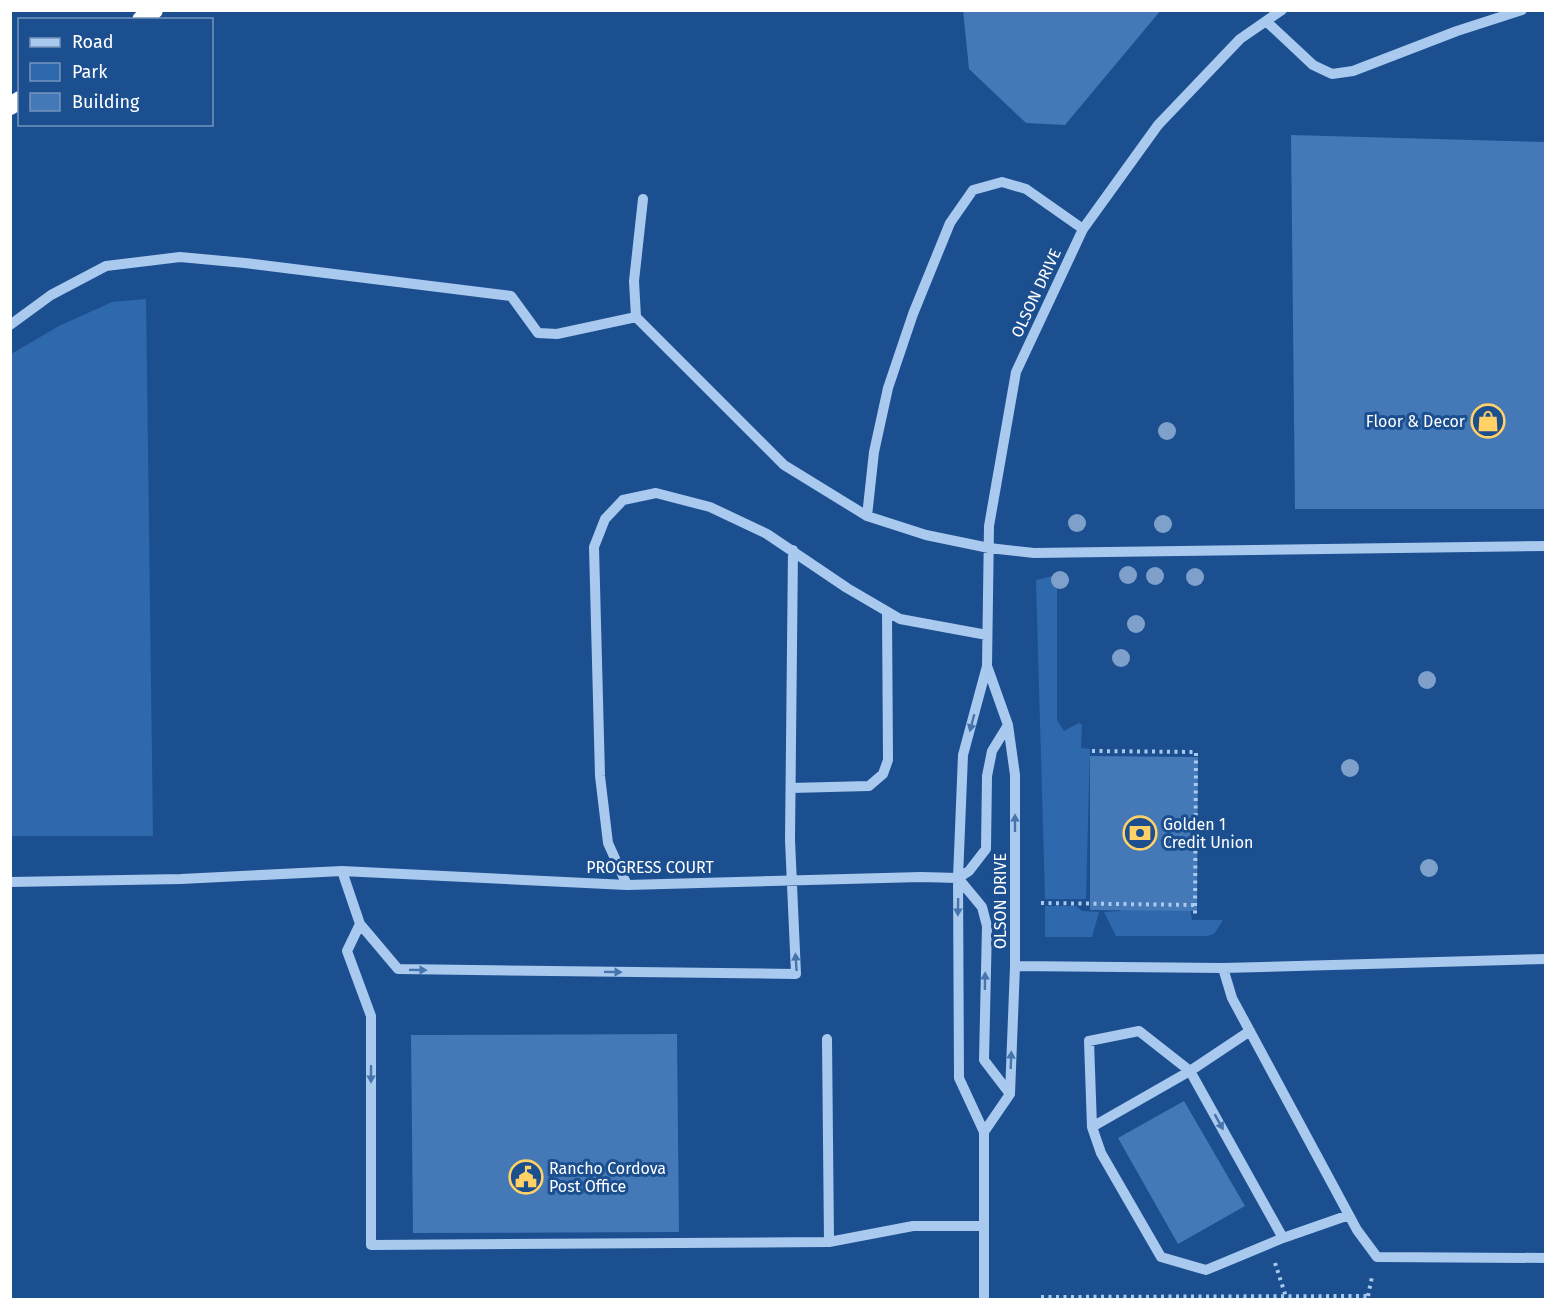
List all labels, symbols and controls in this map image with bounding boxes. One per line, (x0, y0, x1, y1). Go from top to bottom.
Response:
legend (18, 18, 213, 126)
text: Road (72, 31, 114, 53)
text: Park (72, 61, 108, 83)
text: Building (72, 91, 140, 113)
street label: OLSON DRIVE (1007, 246, 1065, 340)
shop icon: Floor & Decor (1470, 403, 1506, 439)
place label: Floor & Decor (1366, 412, 1466, 431)
one-way arrow (966, 713, 976, 732)
one-way arrow (1010, 814, 1020, 833)
bank icon: Golden 1 Credit Union (1122, 815, 1158, 851)
place label: Golden 1 Credit Union (1163, 815, 1253, 852)
street label: OLSON DRIVE (991, 853, 1010, 949)
street label: PROGRESS COURT (586, 858, 714, 877)
one-way arrow (953, 898, 963, 917)
one-way arrow (791, 953, 800, 972)
one-way arrow (408, 965, 427, 975)
one-way arrow (603, 967, 622, 977)
one-way arrow (981, 972, 990, 991)
one-way arrow (1007, 1051, 1016, 1070)
one-way arrow (366, 1065, 376, 1084)
one-way arrow (1214, 1114, 1224, 1131)
public building icon: Rancho Cordova Post Office (508, 1159, 544, 1195)
place label: Rancho Cordova Post Office (549, 1159, 666, 1196)

